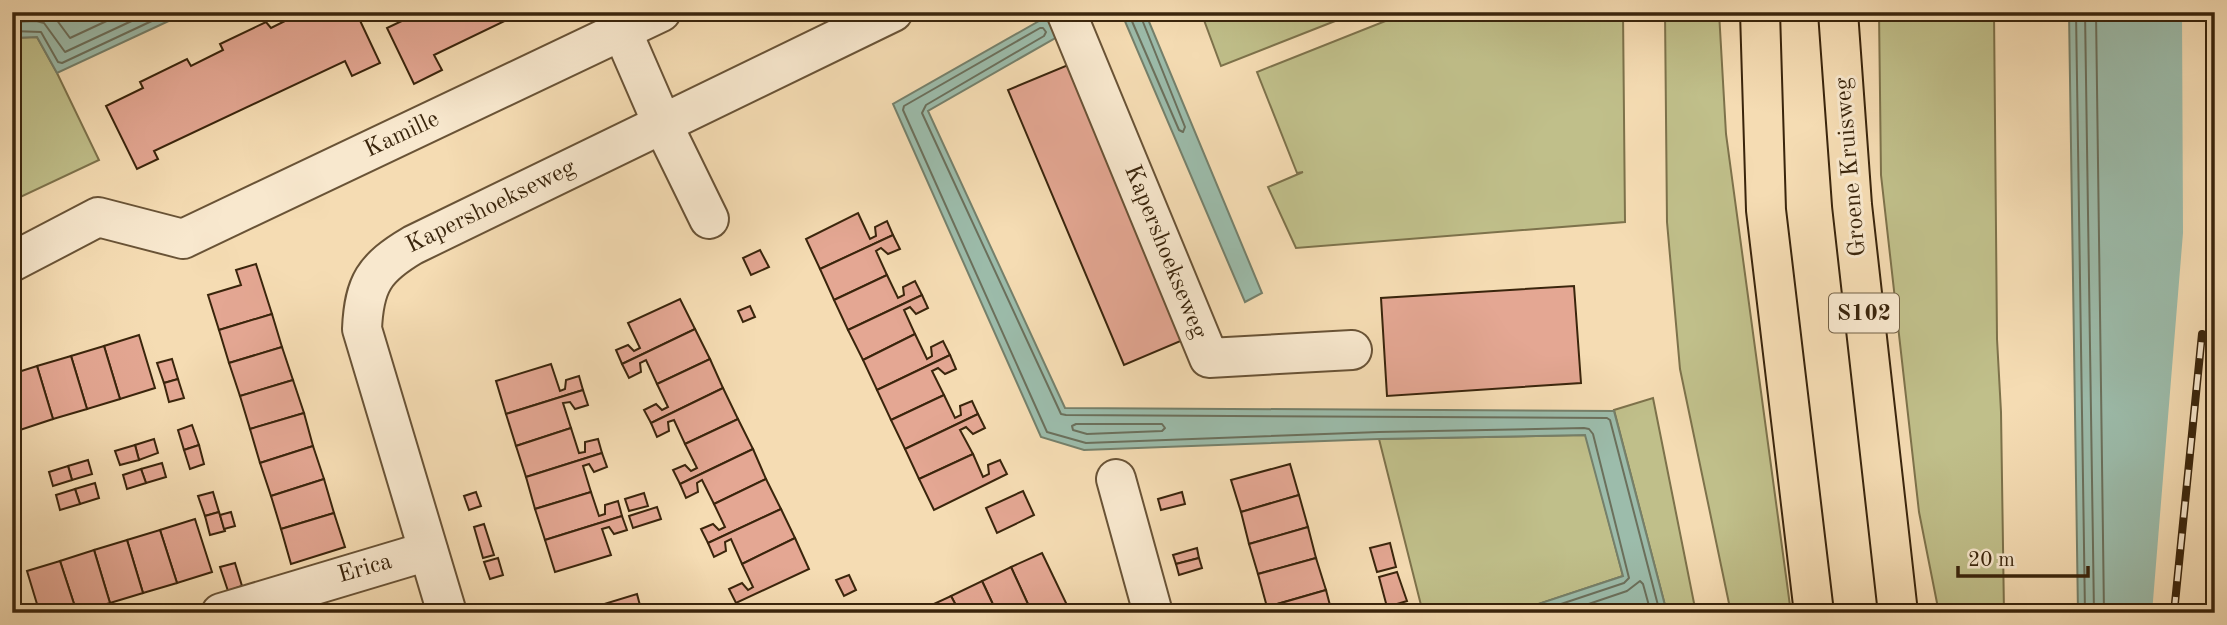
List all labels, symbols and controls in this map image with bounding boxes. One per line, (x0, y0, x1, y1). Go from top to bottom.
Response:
street label: Groene Kruisweg (1831, 76, 1871, 258)
street label: Kamille (361, 107, 443, 163)
street label: Kapershoekseweg (403, 156, 579, 258)
street label: Kapershoekseweg (1119, 162, 1211, 342)
road number: S102 (1829, 294, 1899, 332)
scale bar (1958, 534, 2087, 578)
street label: Erica (335, 550, 395, 588)
text: 20 m (1968, 550, 2015, 571)

